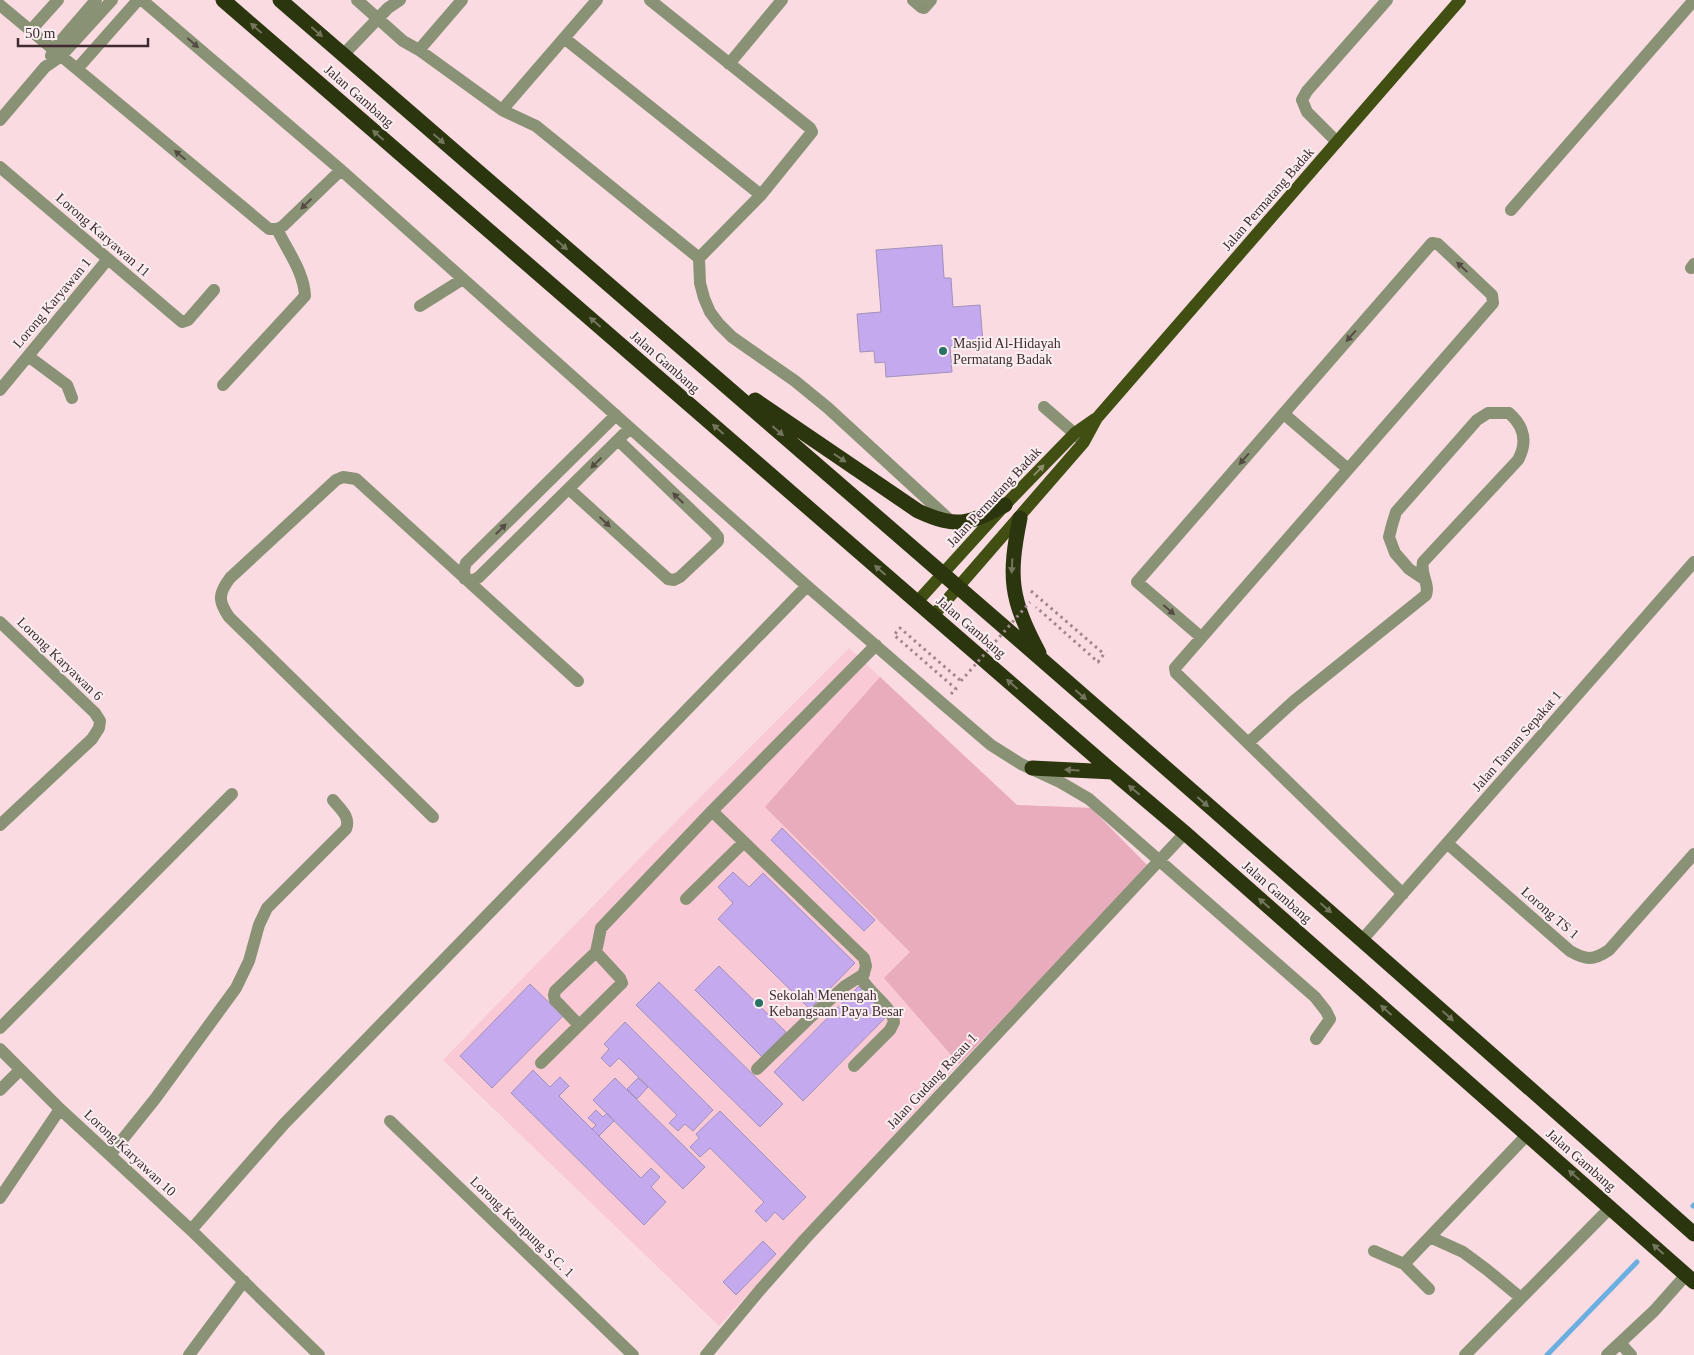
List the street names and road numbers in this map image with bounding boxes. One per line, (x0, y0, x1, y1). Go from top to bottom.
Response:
street label: Jalan Gambang (321, 62, 397, 130)
street label: Jalan Permatang Badak (1219, 144, 1317, 254)
street label: Lorong Karyawan 11 (53, 190, 153, 280)
street label: Lorong Karyawan 1 (10, 255, 94, 351)
street label: Jalan Gambang (627, 328, 703, 396)
street label: Jalan Permatang Badak (944, 444, 1044, 550)
street label: Jalan Gambang (933, 593, 1009, 661)
street label: Lorong Karyawan 6 (14, 614, 106, 704)
street label: Jalan Taman Sepakat 1 (1469, 688, 1565, 794)
street label: Jalan Gambang (1239, 858, 1315, 926)
street label: Lorong TS 1 (1518, 884, 1582, 942)
street label: Jalan Gudang Rasau 1 (884, 1030, 980, 1132)
street label: Lorong Karyawan 10 (81, 1107, 179, 1199)
street label: Jalan Gambang (1543, 1126, 1619, 1194)
street label: Lorong Kampung S.C. 1 (467, 1174, 577, 1280)

